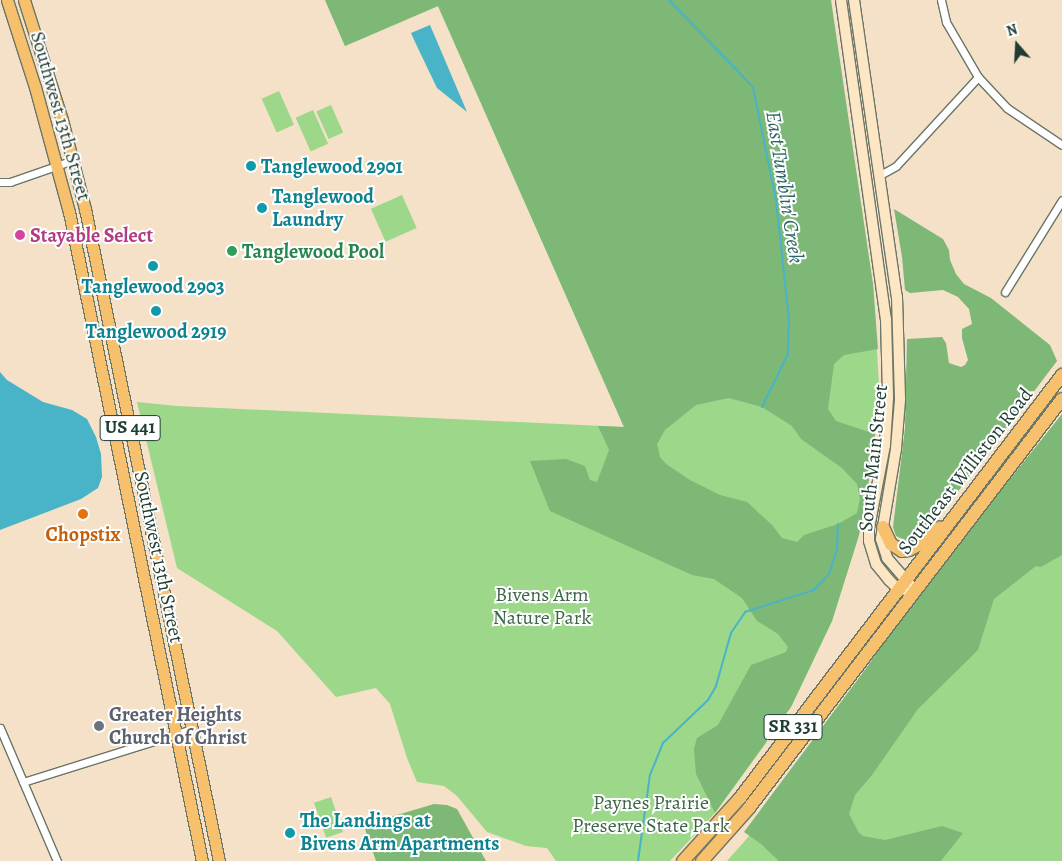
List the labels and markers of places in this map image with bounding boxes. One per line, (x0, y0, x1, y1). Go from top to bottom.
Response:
place label: Tanglewood 2901 (261, 154, 403, 178)
marker: Tanglewood 2901 (245, 160, 257, 172)
place label: Tanglewood Laundry (272, 185, 374, 232)
marker: Tanglewood Laundry (256, 202, 268, 214)
place label: Stayable Select (30, 223, 153, 247)
marker: Stayable Select (14, 229, 26, 241)
place label: Tanglewood Pool (242, 239, 384, 263)
marker: Tanglewood Pool (226, 245, 238, 257)
marker: Tanglewood 2903 (147, 260, 159, 272)
place label: Tanglewood 2903 (81, 274, 225, 298)
marker: Tanglewood 2919 (150, 305, 162, 317)
place label: Tanglewood 2919 (86, 319, 226, 343)
marker: Chopstix (77, 508, 89, 520)
place label: Chopstix (46, 522, 120, 546)
place label: Greater Heights Church of Christ (109, 702, 247, 749)
marker: Greater Heights Church of Christ (93, 720, 105, 732)
place label: The Landings at Bivens Arm Apartments (300, 809, 499, 856)
marker: The Landings at Bivens Arm Apartments (284, 827, 296, 839)

